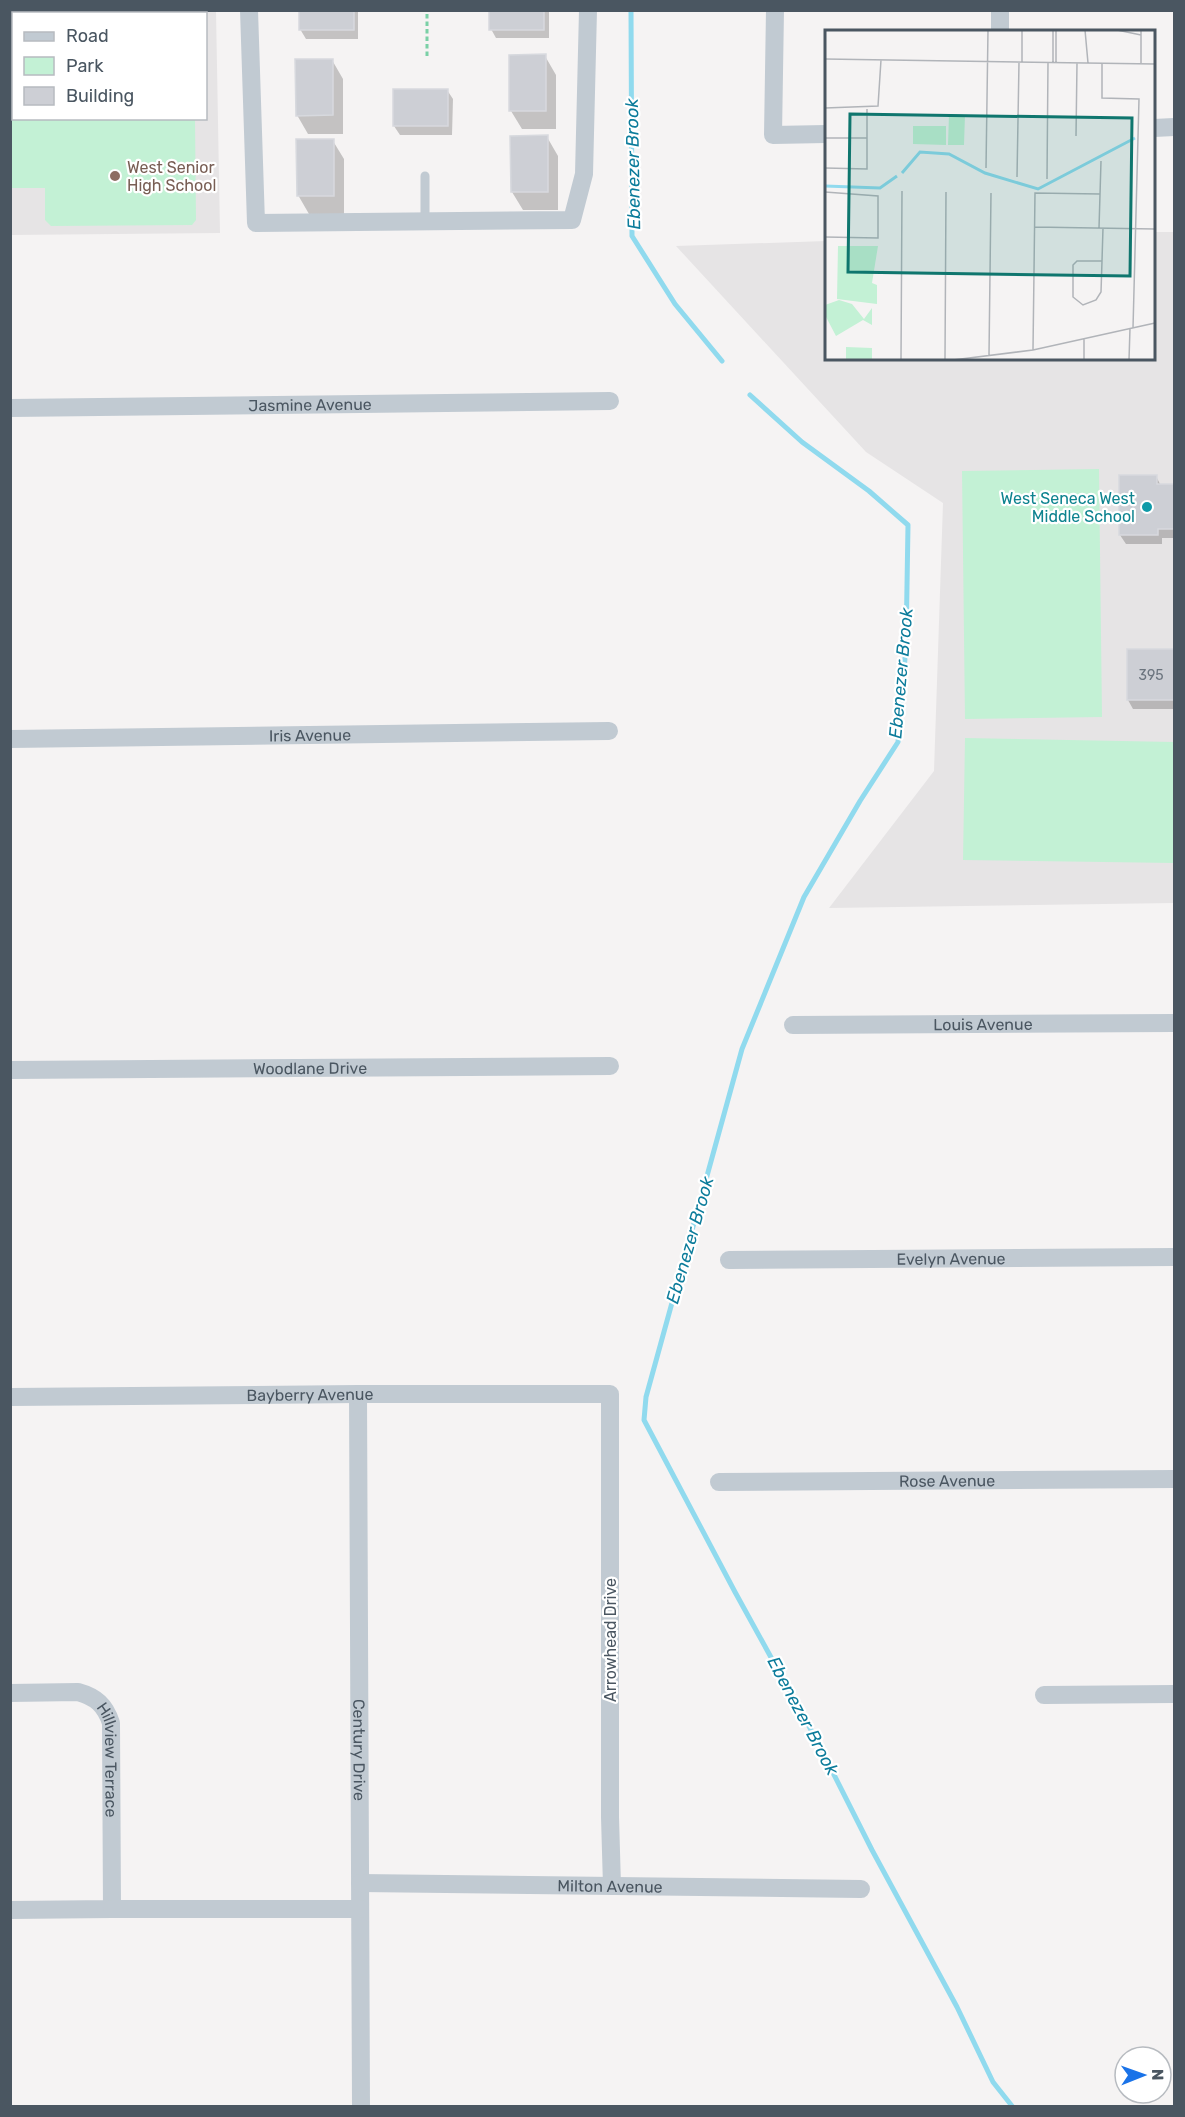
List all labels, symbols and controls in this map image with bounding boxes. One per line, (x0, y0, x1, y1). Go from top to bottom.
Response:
legend (12, 12, 207, 120)
text: Road (66, 25, 109, 47)
inset map (825, 30, 1155, 360)
text: Park (66, 55, 104, 77)
text: Building (66, 85, 134, 107)
water label: Ebenezer Brook (621, 97, 645, 230)
place label: West Senior High School (127, 158, 216, 195)
marker: West Senior High School (108, 169, 122, 183)
street label: Jasmine Avenue (248, 395, 372, 415)
place label: West Seneca West Middle School (1000, 489, 1135, 526)
marker: West Seneca West Middle School (1140, 500, 1154, 514)
water label: Ebenezer Brook (884, 606, 918, 739)
house number: 395 (1138, 667, 1164, 684)
street label: Iris Avenue (269, 725, 351, 746)
street label: Louis Avenue (933, 1015, 1033, 1034)
street label: Woodlane Drive (253, 1059, 367, 1078)
water label: Ebenezer Brook (661, 1173, 719, 1306)
street label: Evelyn Avenue (896, 1249, 1006, 1269)
street label: Bayberry Avenue (246, 1385, 373, 1405)
street label: Rose Avenue (899, 1471, 995, 1491)
street label: Arrowhead Drive (601, 1578, 620, 1702)
water label: Ebenezer Brook (762, 1653, 844, 1780)
street label: Hillview Terrace (93, 1699, 121, 1818)
street label: Century Drive (349, 1699, 369, 1801)
street label: Milton Avenue (557, 1876, 663, 1897)
north arrow (1113, 2045, 1173, 2105)
text: N (1148, 2069, 1167, 2081)

